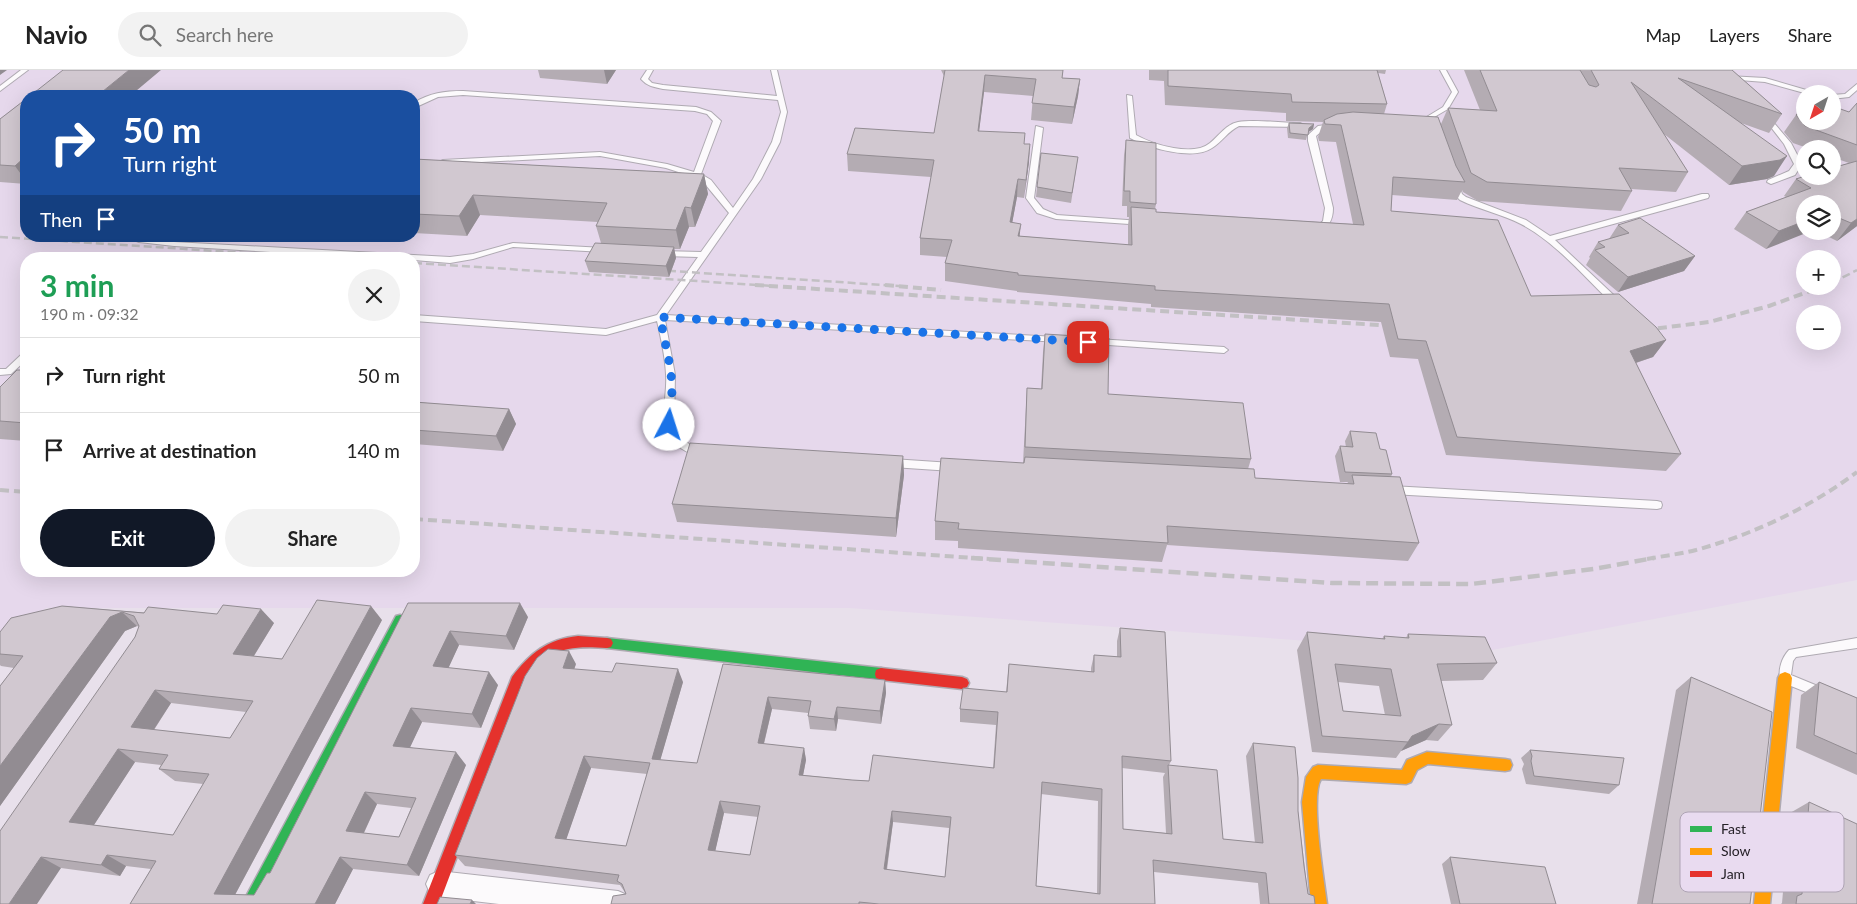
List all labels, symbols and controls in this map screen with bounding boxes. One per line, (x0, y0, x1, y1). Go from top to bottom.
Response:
search box (118, 12, 468, 57)
text: Navio (25, 20, 88, 49)
icon: search (136, 21, 164, 49)
text: Search here (176, 23, 274, 46)
text: Map (1645, 24, 1681, 46)
text: Layers (1709, 24, 1760, 46)
text: Share (1788, 24, 1832, 46)
north arrow (1796, 85, 1841, 130)
map controls (1796, 85, 1841, 350)
text: 50 m (123, 108, 201, 150)
icon: right (40, 110, 105, 175)
button: search (1796, 140, 1841, 185)
text: Turn right (123, 150, 217, 177)
button: layers (1796, 195, 1841, 240)
icon: arrive (92, 205, 120, 233)
text: Then (40, 208, 82, 231)
button: + (1796, 250, 1841, 295)
text: 3 min (40, 267, 114, 303)
button: close (348, 269, 400, 321)
text: 190 m · 09:32 (40, 304, 139, 323)
button: − (1796, 305, 1841, 350)
pin (1067, 321, 1109, 363)
icon: arrive (1074, 328, 1102, 356)
icon: right (40, 361, 68, 389)
text: Turn right (83, 364, 165, 387)
text: 50 m (357, 364, 400, 387)
position arrow (642, 398, 694, 450)
icon: arrive (40, 436, 68, 464)
text: Arrive at destination (83, 439, 256, 462)
text: 140 m (346, 439, 400, 462)
button: Exit (40, 509, 215, 567)
button: Share (225, 509, 400, 567)
legend (1680, 812, 1844, 892)
text: Fast (1721, 820, 1746, 837)
text: Slow (1721, 842, 1751, 859)
text: Jam (1721, 865, 1745, 882)

